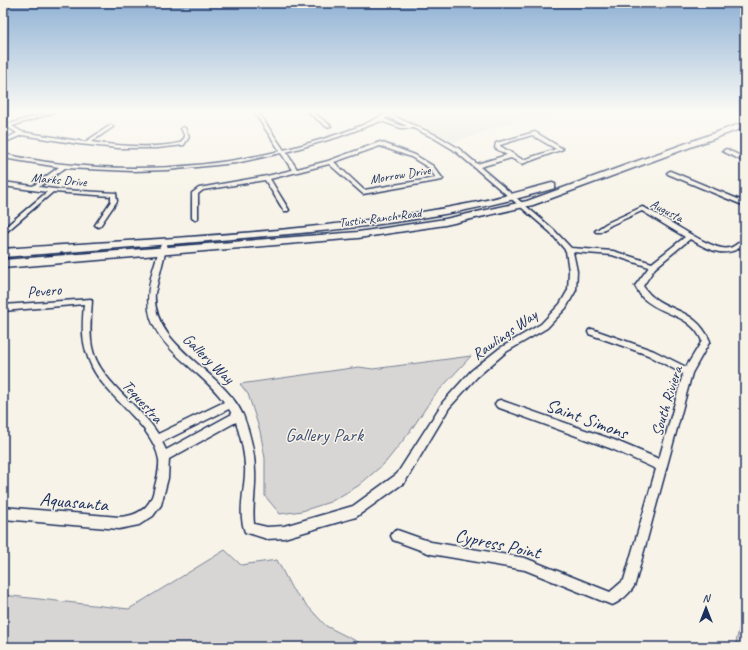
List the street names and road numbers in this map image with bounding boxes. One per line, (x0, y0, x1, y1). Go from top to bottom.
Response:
street label: Morrow Drive (369, 162, 432, 188)
street label: Marks Drive (31, 170, 88, 190)
street label: Augusta (647, 196, 687, 227)
street label: Tustin Ranch Road (338, 205, 424, 231)
street label: Pevero (26, 279, 63, 302)
street label: Rawlings Way (468, 304, 542, 365)
street label: Gallery Way (178, 329, 239, 389)
street label: South Riviera (647, 362, 688, 439)
street label: Tequestra (118, 376, 168, 428)
street label: Saint Simons (542, 393, 632, 445)
street label: Aquasanta (39, 487, 111, 517)
street label: Cypress Point (453, 523, 544, 565)

